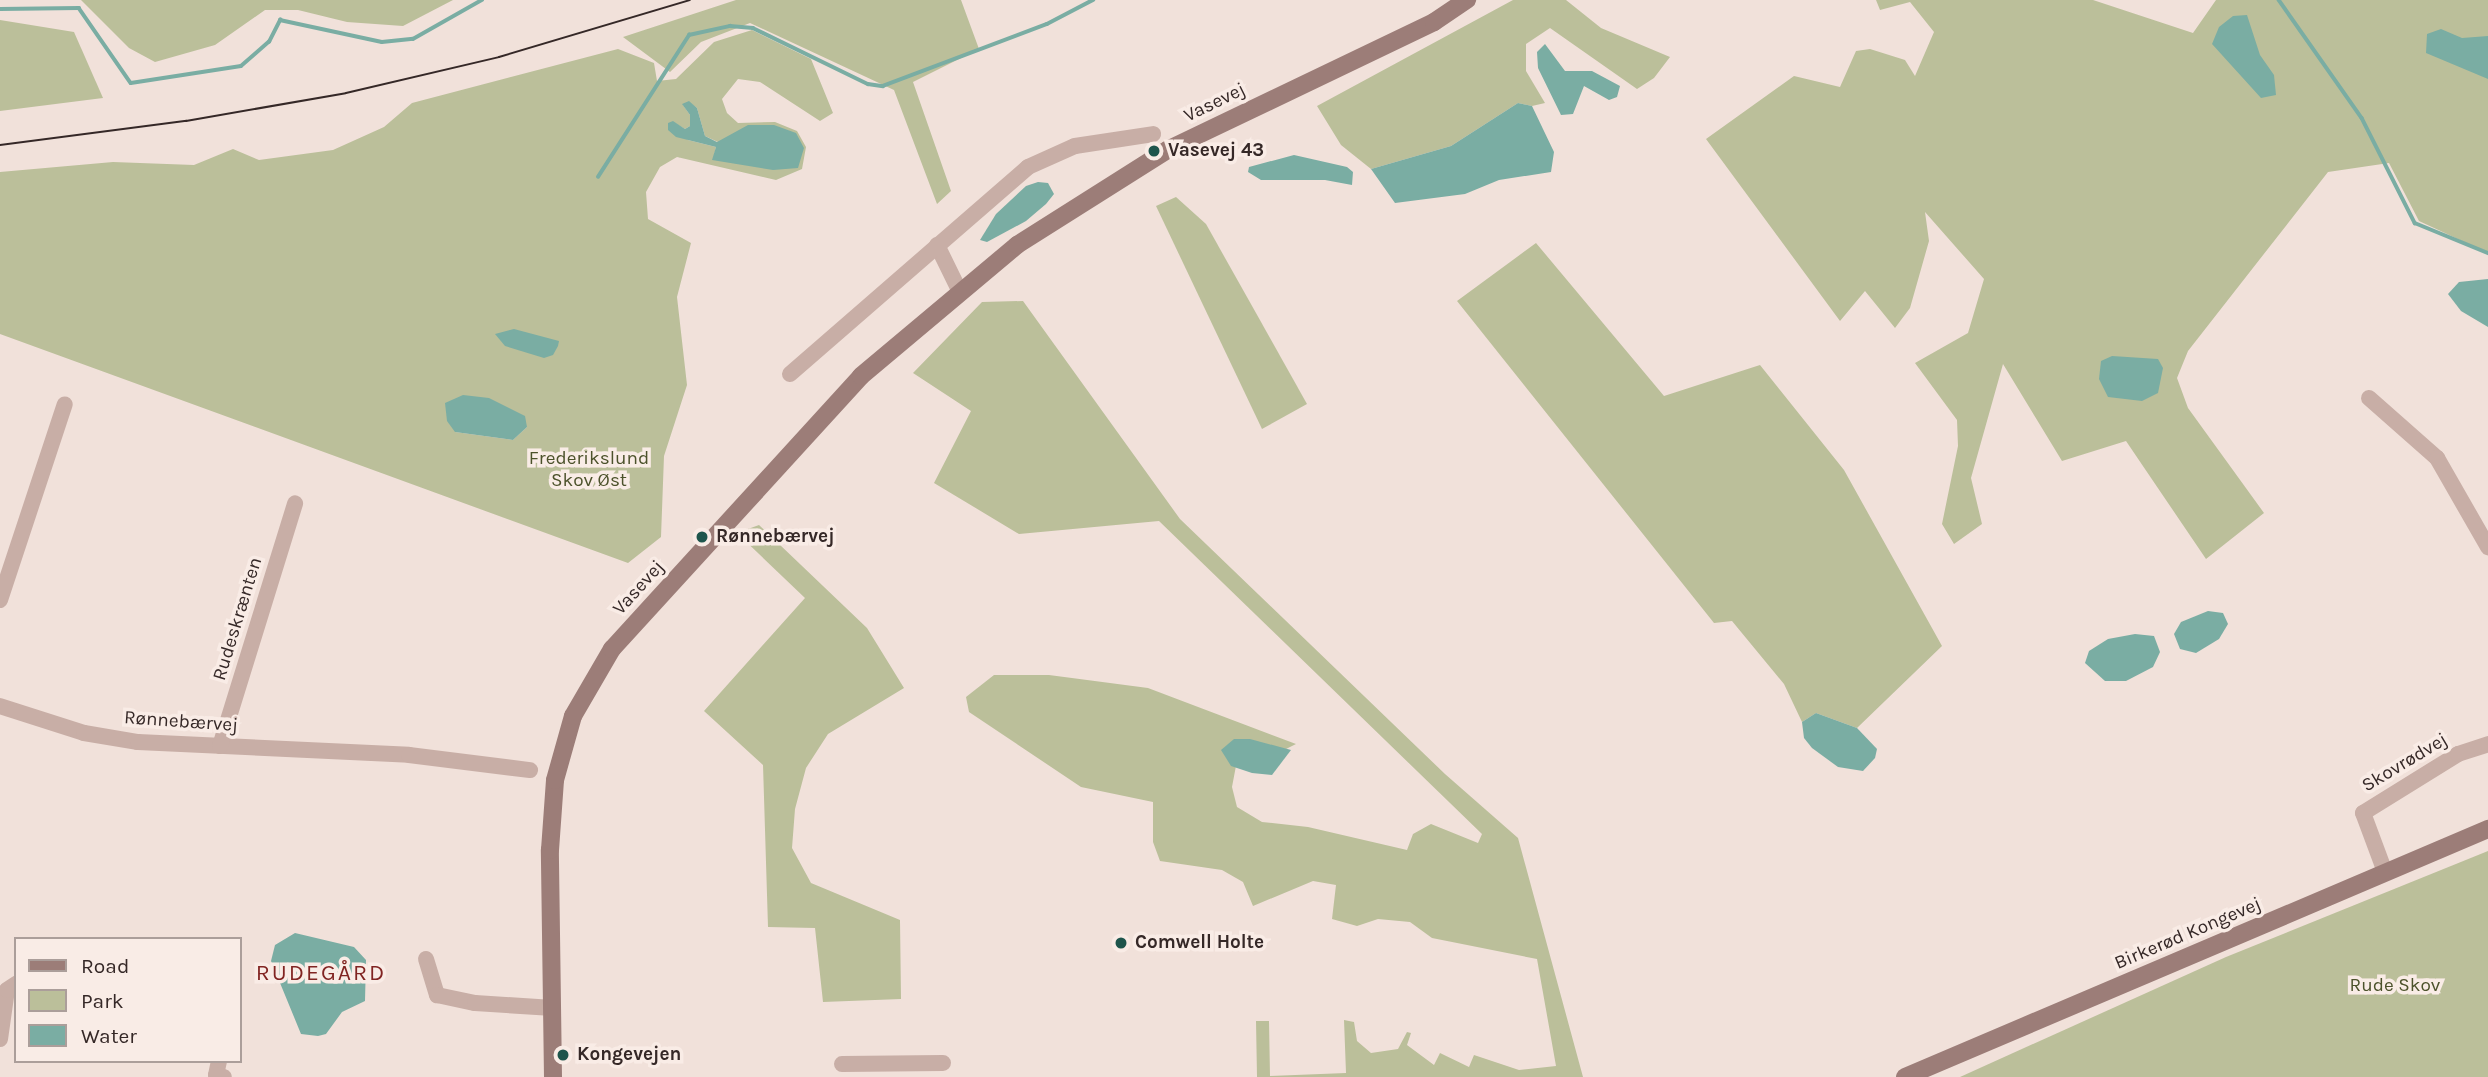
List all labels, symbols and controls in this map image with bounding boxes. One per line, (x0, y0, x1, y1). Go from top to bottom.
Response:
street label: Vasevej (1181, 78, 1249, 128)
place label: Vasevej 43 (1168, 140, 1264, 162)
marker: Vasevej 43 (1146, 143, 1162, 159)
park label: Frederikslund Skov Øst (529, 448, 649, 492)
place label: Rønnebærvej (716, 526, 835, 548)
marker: Rønnebærvej (694, 529, 710, 545)
street label: Rudeskrænten (208, 555, 268, 683)
street label: Vasevej (609, 556, 669, 620)
street label: Rønnebærvej (123, 707, 239, 737)
street label: Skovrødvej (2358, 729, 2452, 797)
street label: Birkerød Kongevej (2111, 893, 2265, 975)
place label: Comwell Holte (1135, 932, 1264, 954)
marker: Comwell Holte (1113, 935, 1129, 951)
legend (14, 937, 242, 1063)
text: Road (81, 954, 129, 978)
district label: RUDEGÅRD (257, 959, 385, 987)
park label: Rude Skov (2350, 975, 2440, 997)
text: Park (81, 989, 124, 1013)
text: Water (81, 1024, 137, 1048)
place label: Kongevejen (577, 1044, 681, 1066)
marker: Kongevejen (555, 1047, 571, 1063)

